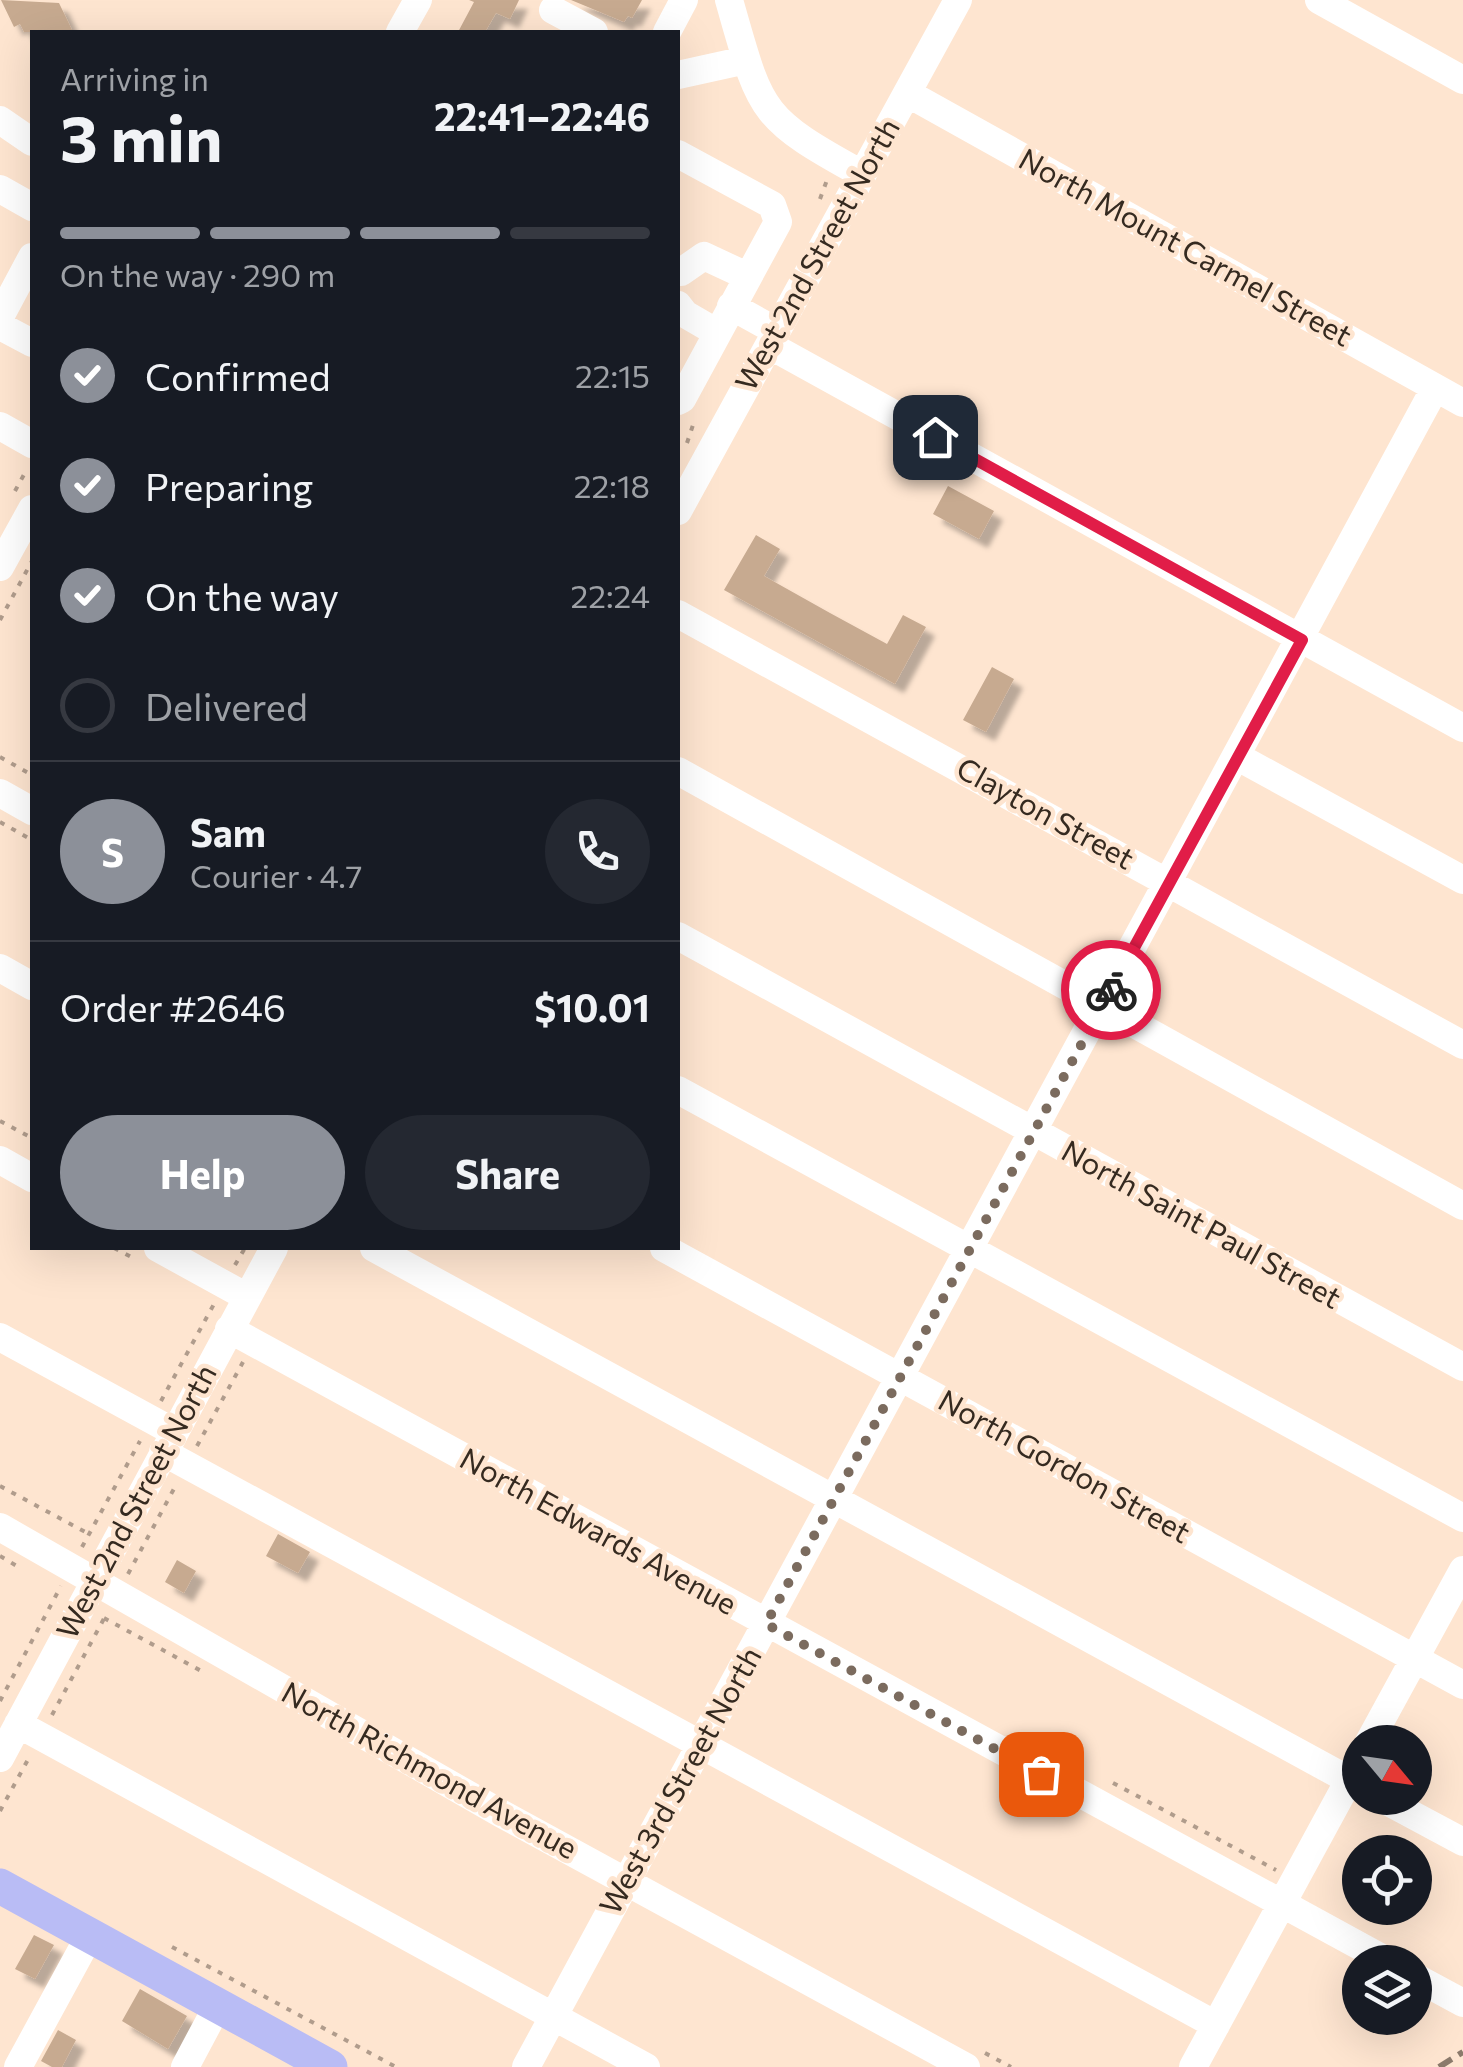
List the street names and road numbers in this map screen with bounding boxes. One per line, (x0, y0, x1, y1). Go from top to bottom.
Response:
street label: West 2nd Street North (726, 111, 906, 396)
street label: North Mount Carmel Street (1013, 139, 1359, 353)
street label: Clayton Street (951, 748, 1141, 876)
street label: North Saint Paul Street (1056, 1131, 1348, 1315)
street label: West 2nd Street North (47, 1357, 223, 1644)
street label: North Gordon Street (933, 1380, 1198, 1549)
street label: North Edwards Avenue (454, 1438, 744, 1621)
street label: West 3rd Street North (590, 1640, 768, 1920)
street label: North Richmond Avenue (276, 1672, 584, 1865)

